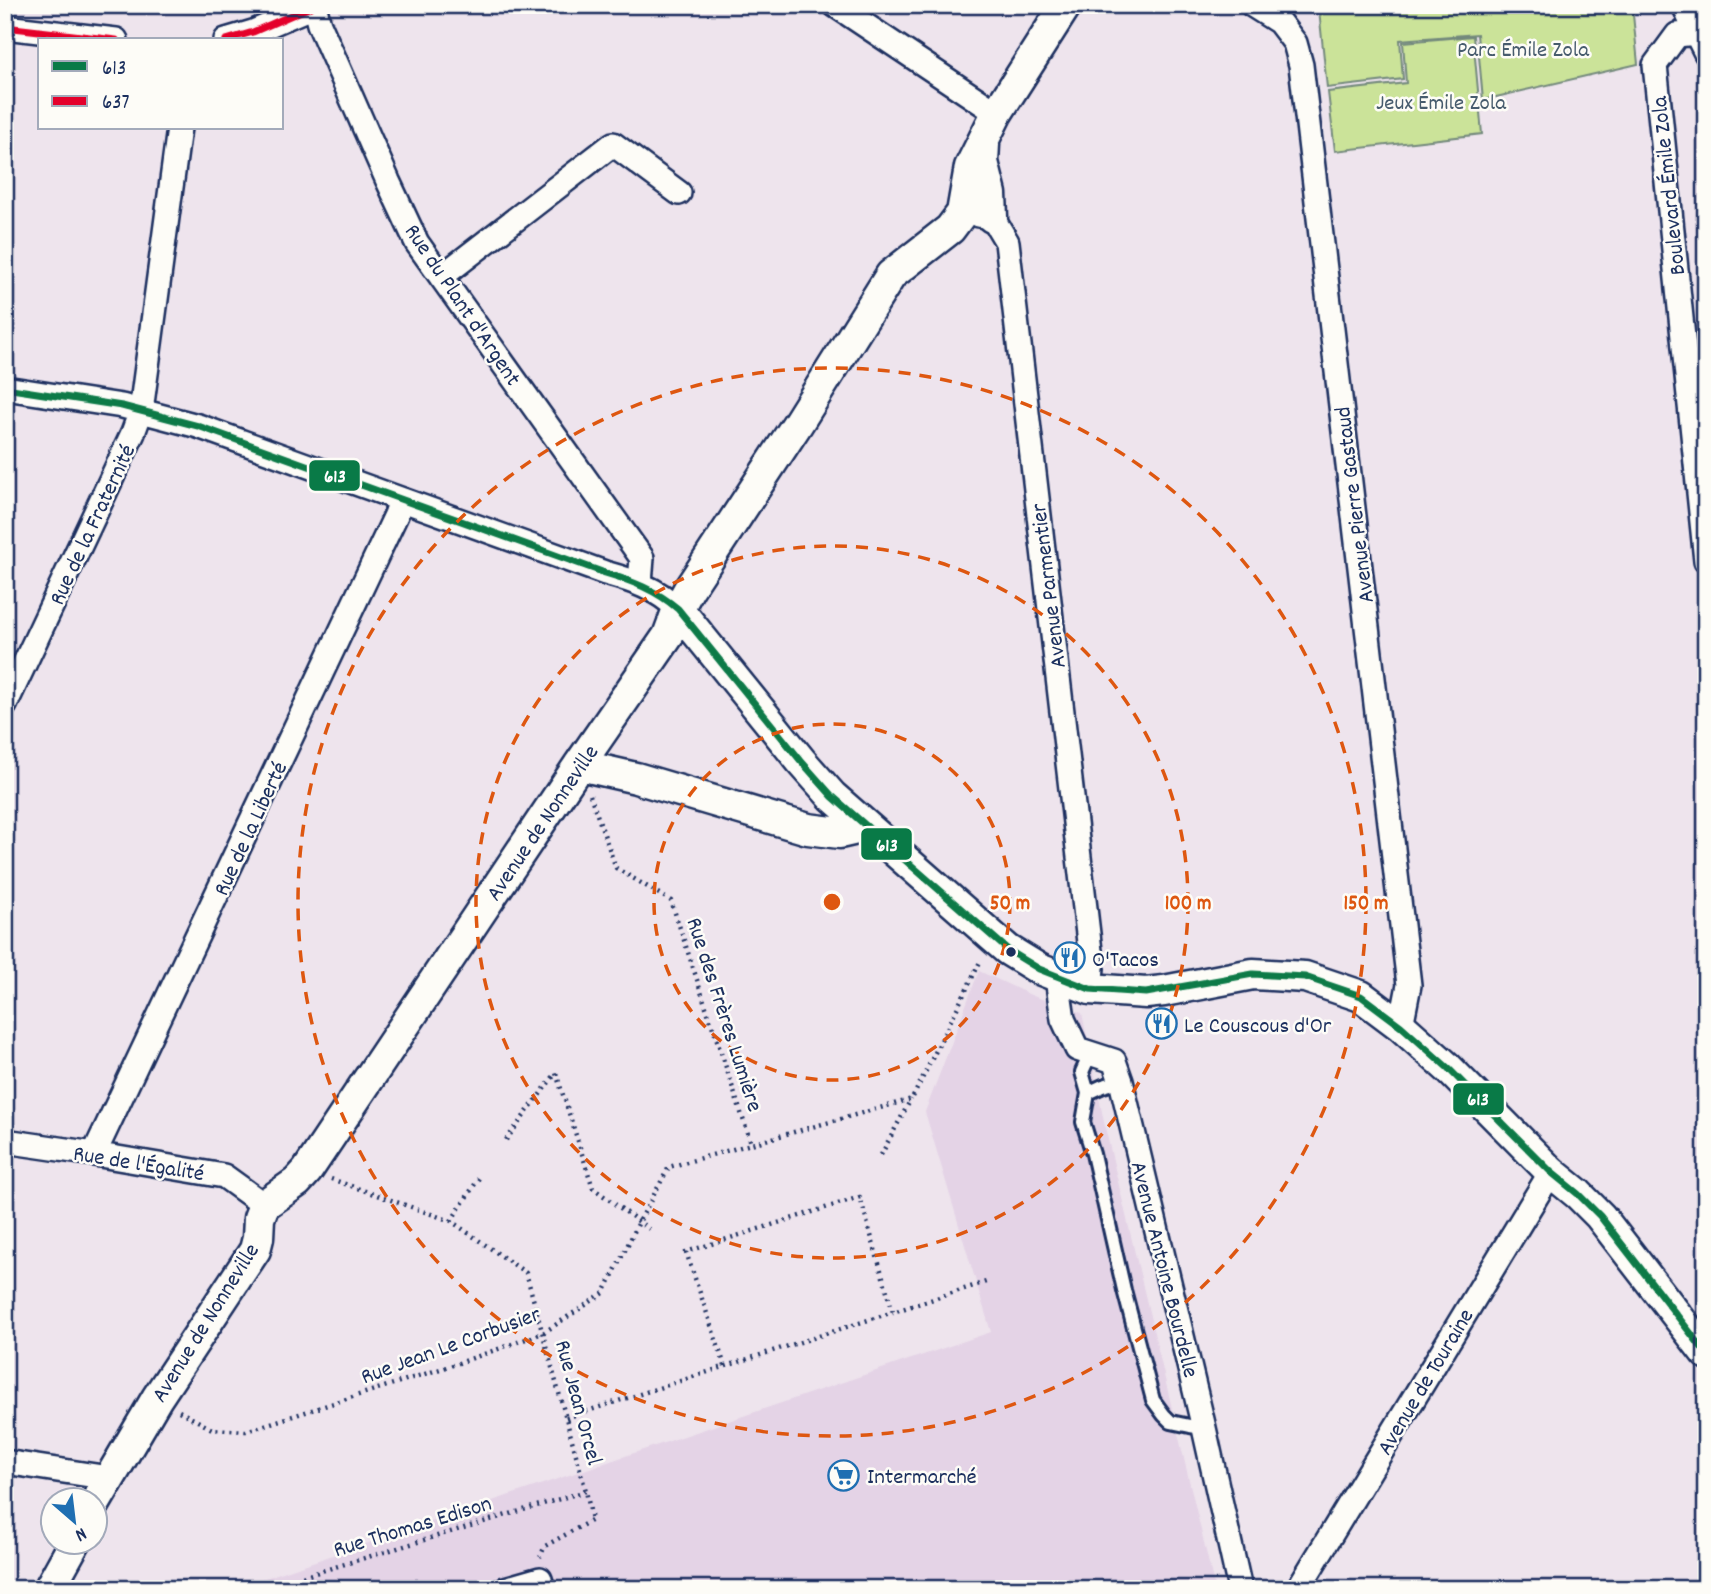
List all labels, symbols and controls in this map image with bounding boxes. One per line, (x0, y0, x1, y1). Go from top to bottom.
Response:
park label: Parc Émile Zola (1457, 35, 1590, 68)
legend (38, 38, 284, 130)
text: 613 (102, 55, 126, 85)
park label: Jeux Émile Zola (1376, 88, 1507, 121)
text: 637 (102, 89, 130, 119)
street label: Boulevard Émile Zola (1645, 93, 1696, 277)
street label: Rue du Plant d'Argent (394, 218, 528, 394)
street label: Avenue Pierre Gastaud (1328, 405, 1385, 605)
street label: Rue de la Fraternité (42, 440, 146, 611)
line badge: 613 (308, 459, 361, 492)
text: 613 (324, 465, 346, 492)
street label: Avenue Parmentier (1024, 501, 1077, 670)
street label: Avenue de Nonneville (479, 739, 609, 909)
street label: Rue de la Liberté (207, 757, 298, 902)
line badge: 613 (860, 827, 913, 861)
text: 613 (876, 834, 898, 861)
centre of rings (820, 890, 844, 914)
text: 50 m (990, 890, 1030, 920)
text: 100 m (1165, 890, 1211, 920)
text: 150 m (1343, 890, 1389, 920)
street label: Rue des Frères Lumière (676, 914, 770, 1117)
restaurant icon: O'Tacos (1052, 941, 1086, 975)
unlabelled marker (1004, 945, 1018, 959)
place label: O'Tacos (1092, 945, 1159, 978)
restaurant icon: Le Couscous d'Or (1144, 1007, 1178, 1041)
place label: Le Couscous d'Or (1184, 1011, 1332, 1044)
line badge: 613 (1452, 1082, 1505, 1116)
text: 613 (1467, 1088, 1489, 1115)
street label: Rue de l'Égalité (71, 1139, 206, 1192)
street label: Avenue Antoine Bourdelle (1120, 1158, 1205, 1381)
street label: Avenue de Nonneville (145, 1238, 269, 1410)
street label: Rue Jean Le Corbusier (357, 1299, 546, 1395)
street label: Avenue de Touraine (1370, 1303, 1484, 1462)
street label: Rue Jean Orcel (544, 1337, 609, 1470)
supermarket icon: Intermarché (827, 1458, 861, 1492)
place label: Intermarché (867, 1462, 977, 1495)
north arrow (38, 1486, 108, 1556)
street label: Rue Thomas Edison (330, 1489, 496, 1568)
text: N (70, 1519, 91, 1547)

